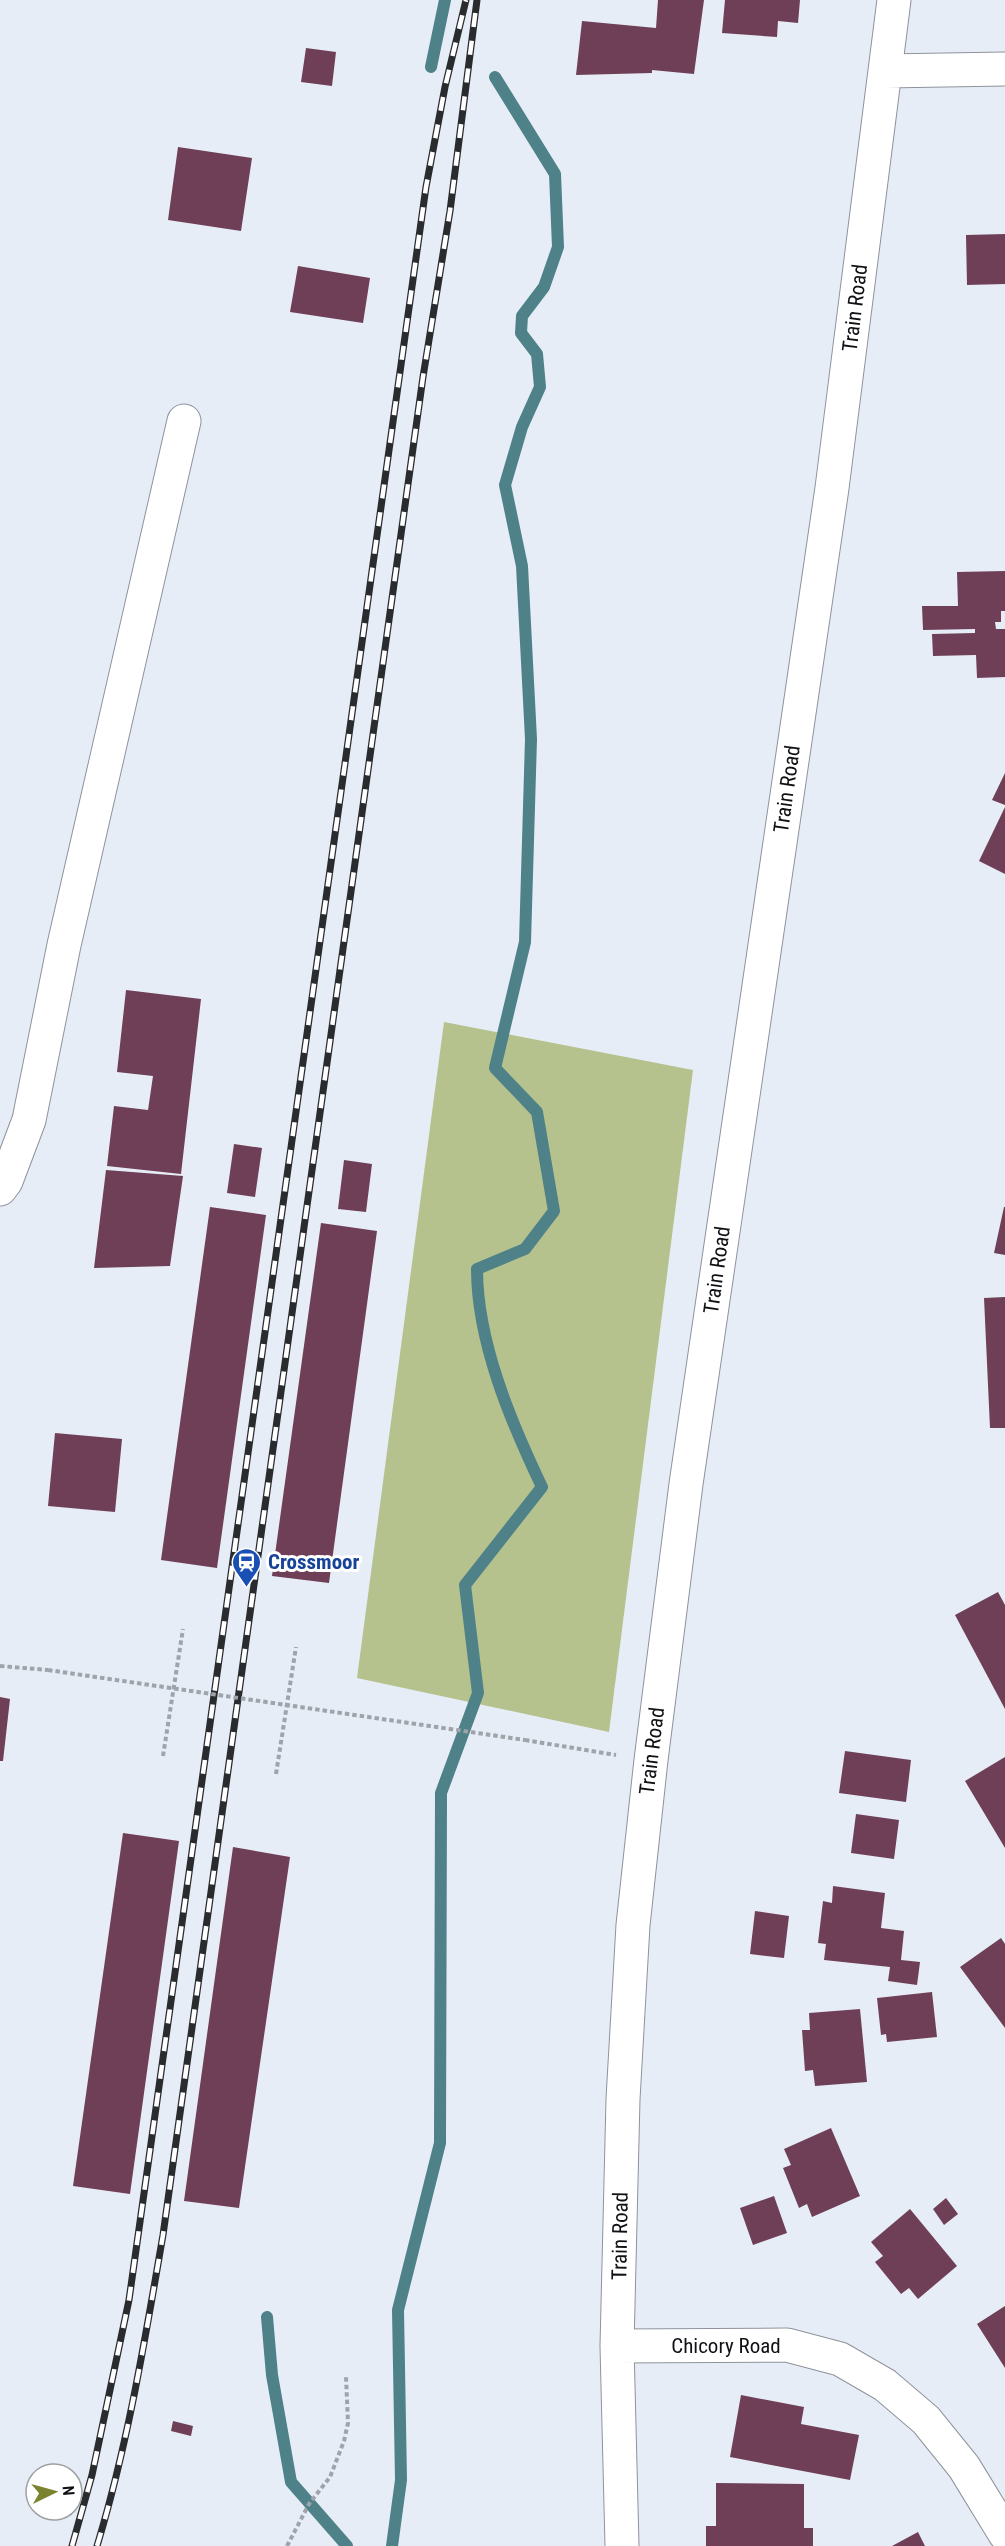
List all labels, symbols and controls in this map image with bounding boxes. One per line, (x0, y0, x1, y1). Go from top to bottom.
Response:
street label: Train Road (838, 263, 872, 353)
street label: Train Road (769, 744, 805, 834)
street label: Train Road (699, 1225, 735, 1315)
station icon: Crossmoor (231, 1546, 263, 1588)
place label: Crossmoor (268, 1550, 360, 1574)
street label: Train Road (635, 1706, 669, 1796)
street label: Train Road (607, 2192, 633, 2280)
street label: Chicory Road (671, 2334, 781, 2358)
north arrow (24, 2462, 84, 2522)
text: N (59, 2485, 78, 2496)

